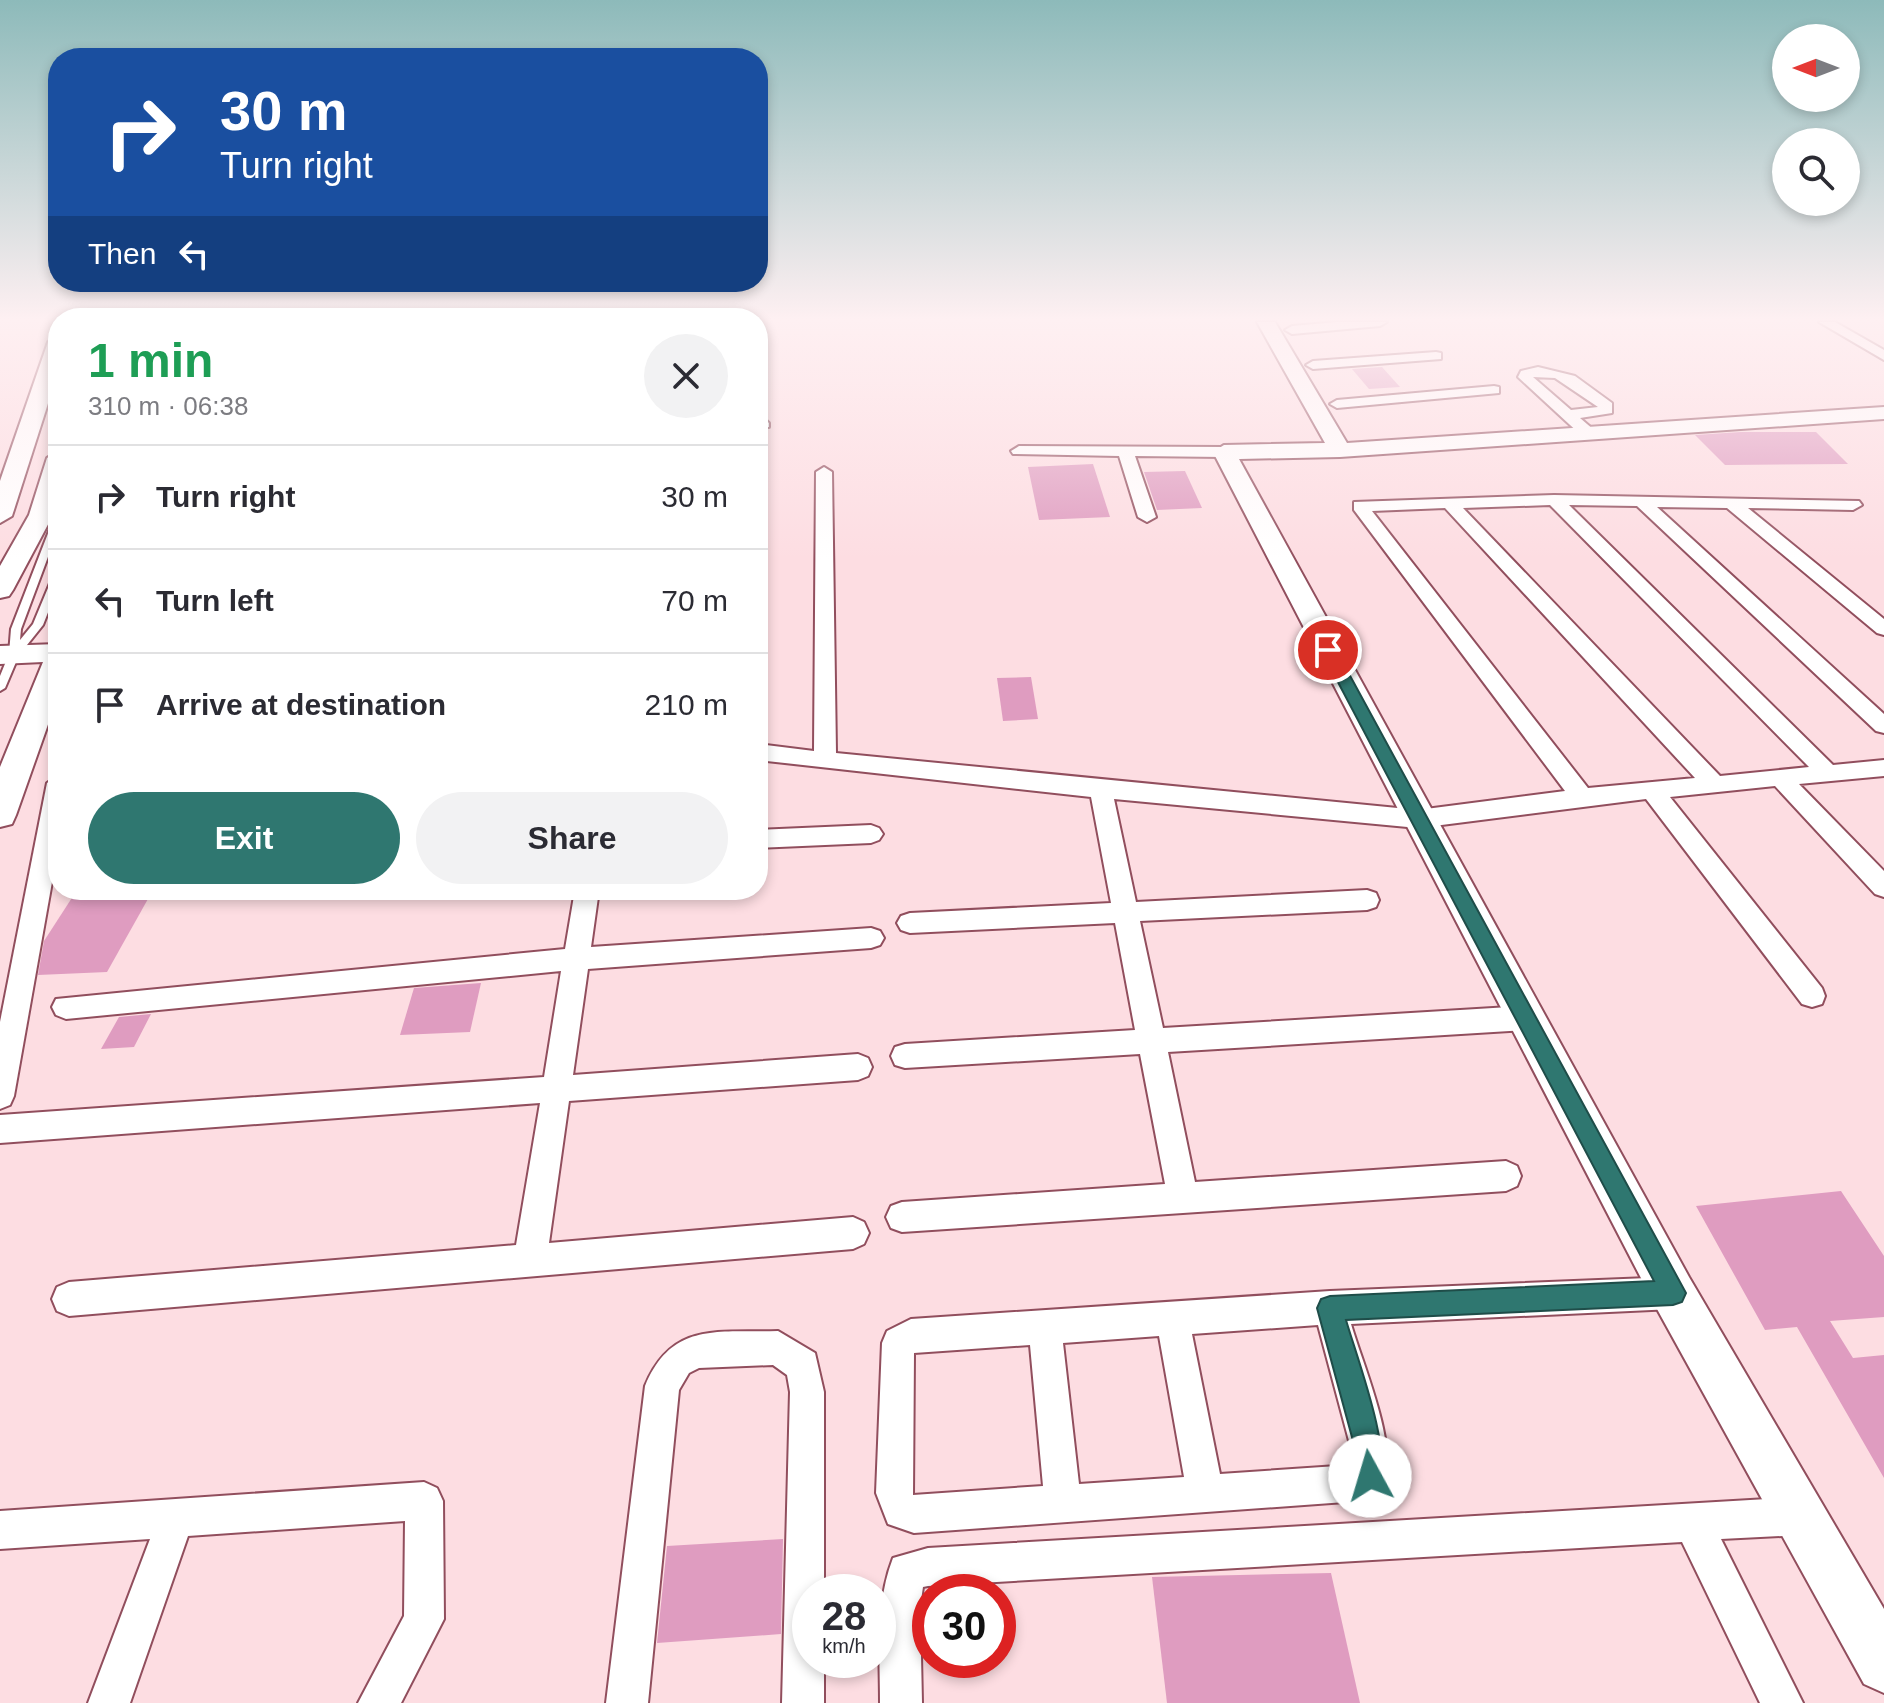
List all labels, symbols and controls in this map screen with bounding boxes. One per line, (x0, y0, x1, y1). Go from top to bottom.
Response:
north arrow (1772, 24, 1860, 112)
map controls (1772, 24, 1860, 216)
text: 30 m (220, 79, 348, 142)
icon: right (88, 80, 192, 184)
button: search (1772, 128, 1860, 216)
text: Turn right (220, 145, 373, 186)
icon: left (172, 232, 216, 276)
text: Then (88, 237, 156, 270)
text: 1 min (88, 334, 213, 387)
button: close (644, 334, 728, 418)
text: 310 m · 06:38 (88, 391, 248, 421)
icon: right (88, 475, 132, 519)
text: Turn right (156, 480, 295, 513)
text: 30 m (661, 480, 728, 513)
icon: left (88, 579, 132, 623)
text: Turn left (156, 584, 274, 617)
text: 70 m (661, 584, 728, 617)
pin (1294, 616, 1362, 684)
icon: arrive (1306, 628, 1350, 672)
icon: arrive (88, 683, 132, 727)
text: Arrive at destination (156, 688, 446, 721)
text: 210 m (645, 688, 728, 721)
button: Exit (88, 792, 400, 884)
button: Share (416, 792, 728, 884)
position arrow (1328, 1434, 1412, 1518)
speed limit sign: 30 (912, 1574, 1016, 1678)
text: 28 (822, 1594, 866, 1638)
text: km/h (822, 1635, 866, 1657)

